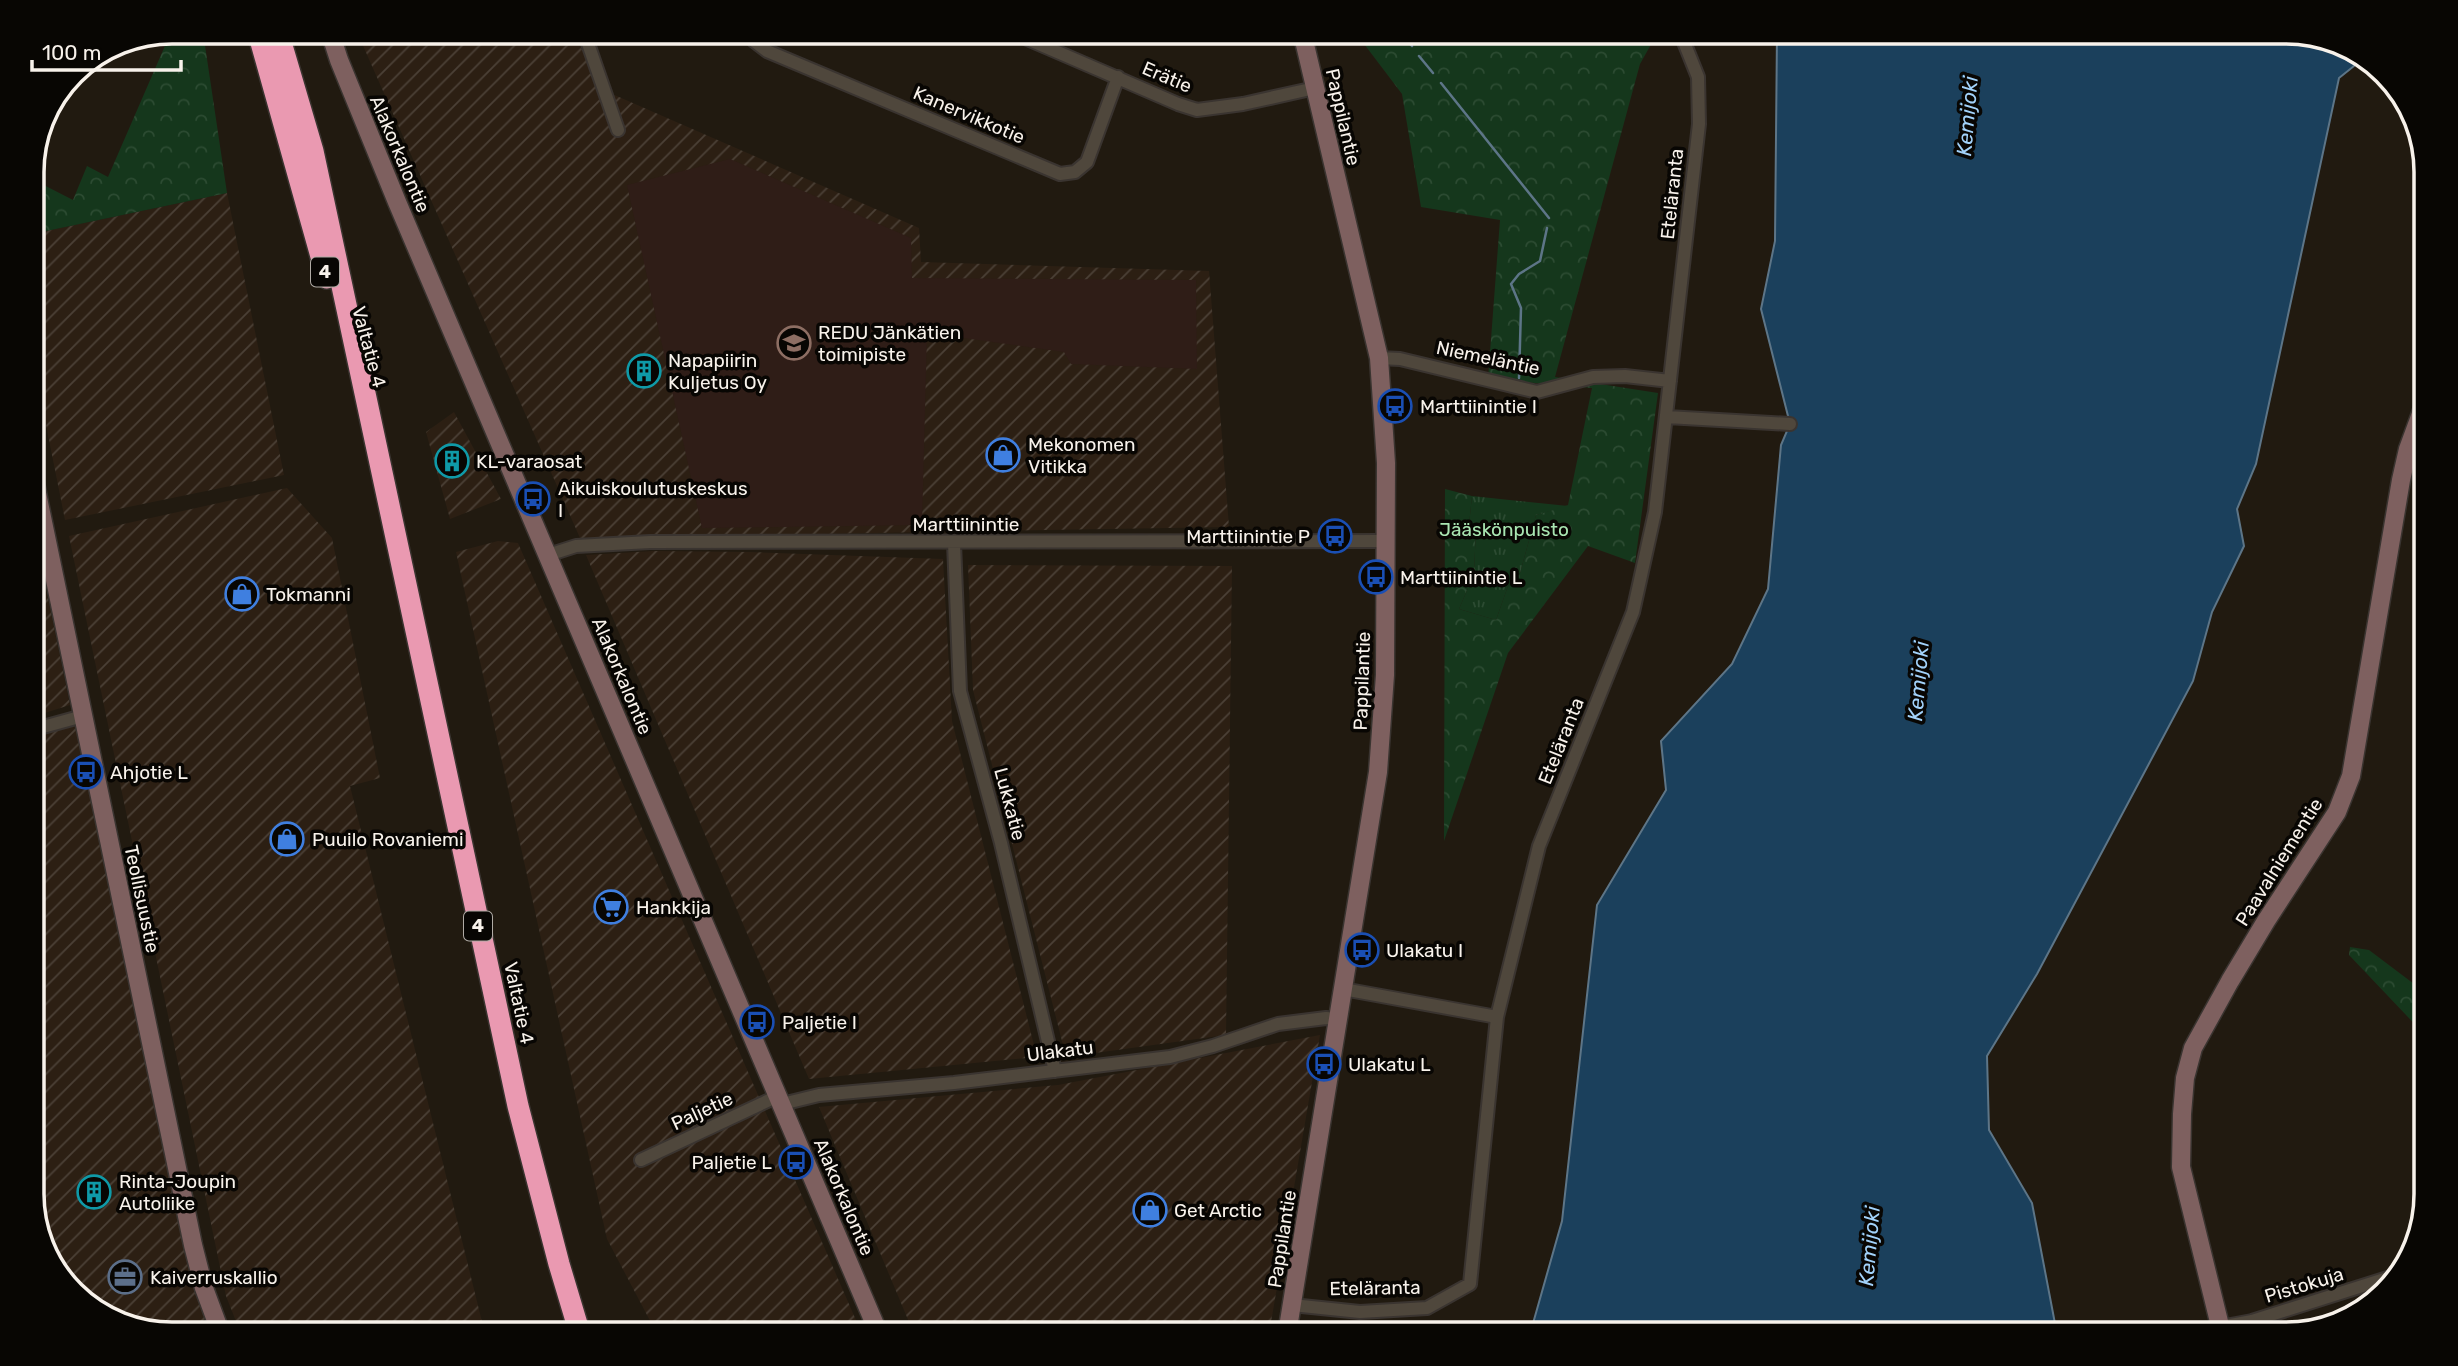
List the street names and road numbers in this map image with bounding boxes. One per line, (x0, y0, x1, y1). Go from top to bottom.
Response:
street label: Erätie (1139, 56, 1195, 98)
street label: Pappilantie (1321, 66, 1365, 168)
street label: Kanervikkotie (910, 81, 1028, 149)
street label: Alakorkalontie (365, 92, 435, 216)
street label: Eteläranta (1656, 147, 1688, 241)
road number: 4 (311, 258, 339, 286)
street label: Valtatie 4 (347, 304, 391, 390)
street label: Niemeläntie (1434, 336, 1542, 380)
street label: Marttiinintie (912, 513, 1020, 536)
street label: Alakorkalontie (587, 614, 657, 738)
street label: Pappilantie (1349, 631, 1375, 731)
street label: Eteläranta (1533, 694, 1589, 788)
street label: Lukkatie (989, 765, 1031, 843)
street label: Paavalniementie (2230, 794, 2328, 930)
street label: Teollisuustie (119, 843, 165, 955)
road number: 4 (464, 911, 492, 940)
street label: Valtatie 4 (499, 960, 539, 1046)
street label: Ulakatu (1025, 1035, 1095, 1067)
street label: Paljetie (668, 1087, 736, 1135)
street label: Alakorkalontie (809, 1135, 879, 1259)
street label: Pappilantie (1263, 1188, 1301, 1290)
street label: Pistokuja (2262, 1262, 2346, 1308)
street label: Eteläranta (1329, 1276, 1421, 1300)

